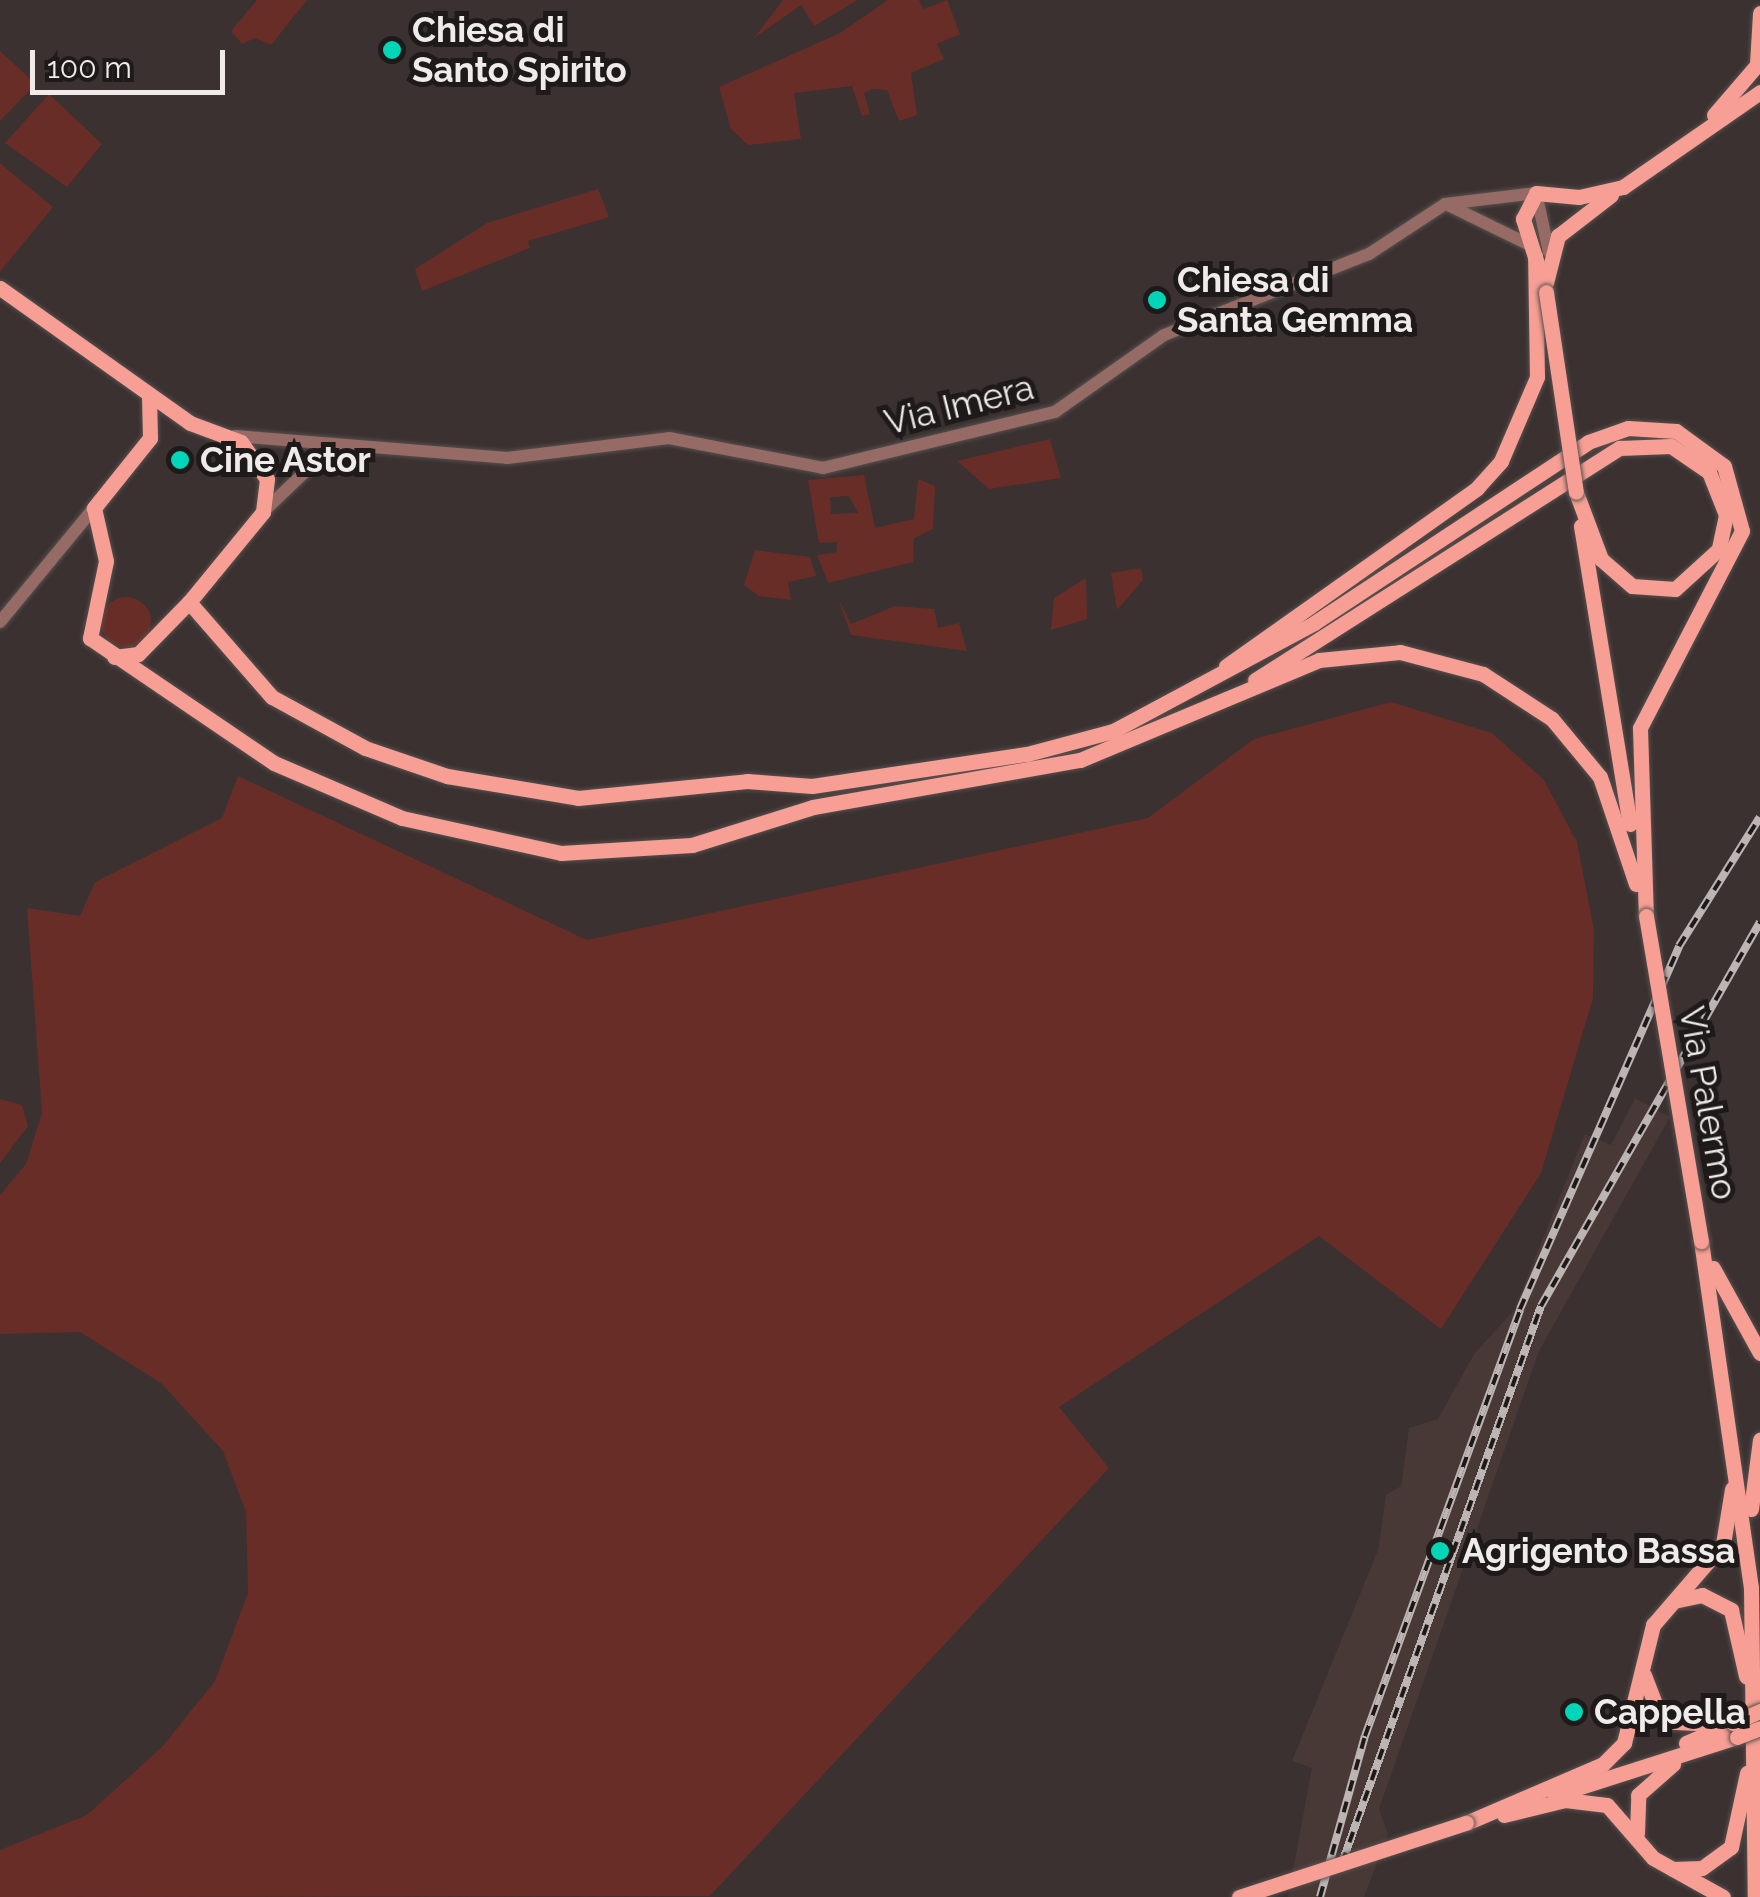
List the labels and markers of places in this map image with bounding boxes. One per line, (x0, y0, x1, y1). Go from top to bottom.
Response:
place label: Chiesa di Santo Spirito (412, 9, 627, 91)
marker: Chiesa di Santo Spirito (381, 39, 403, 61)
place label: Chiesa di Santa Gemma (1177, 259, 1413, 341)
marker: Chiesa di Santa Gemma (1146, 289, 1168, 311)
place label: Cine Astor (200, 439, 372, 481)
marker: Cine Astor (169, 449, 191, 471)
place label: Agrigento Bassa (1462, 1530, 1735, 1572)
marker: Agrigento Bassa (1427, 1538, 1453, 1564)
place label: Cappella (1594, 1691, 1746, 1733)
marker: Cappella (1563, 1701, 1585, 1723)

